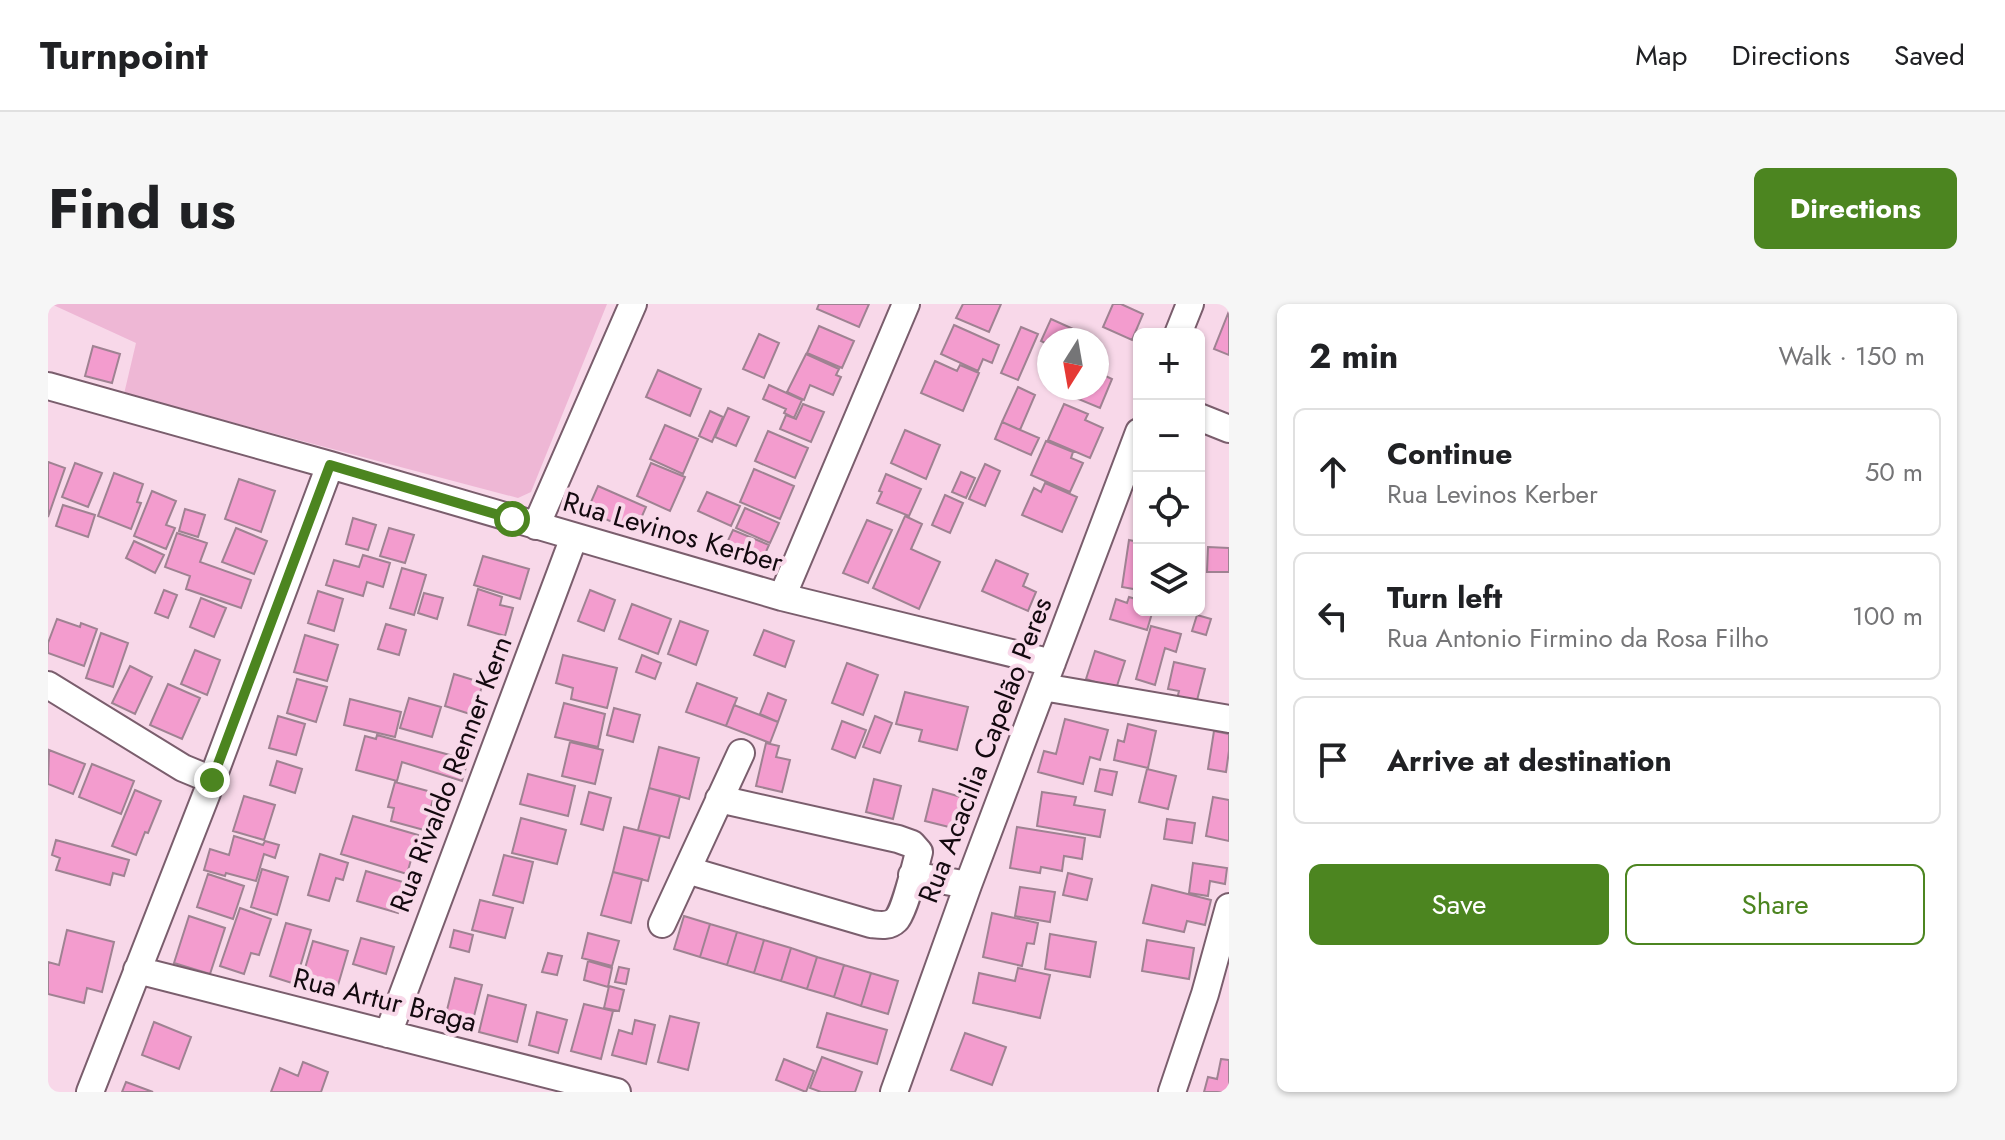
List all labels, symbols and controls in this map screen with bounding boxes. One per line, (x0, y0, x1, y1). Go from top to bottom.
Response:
text: Turnpoint (40, 28, 208, 83)
text: Map (1635, 35, 1687, 76)
text: Directions (1731, 35, 1850, 76)
text: Saved (1894, 35, 1965, 76)
text: Find us (48, 168, 236, 249)
button: Directions (1754, 168, 1957, 249)
north arrow (1037, 328, 1109, 400)
map controls (1133, 328, 1205, 616)
button: + (1133, 328, 1205, 400)
text: 2 min (1309, 332, 1398, 381)
text: Walk · 150 m (1778, 337, 1925, 375)
button: − (1133, 400, 1205, 472)
text: Continue (1387, 432, 1513, 475)
icon: ahead (1311, 450, 1355, 494)
text: 50 m (1865, 453, 1923, 491)
button: locate (1133, 472, 1205, 544)
text: Rua Levinos Kerber (1387, 475, 1598, 513)
street label: Rua Levinos Kerber (558, 481, 788, 583)
route start (494, 501, 530, 537)
button: layers (1133, 544, 1205, 616)
text: Turn left (1387, 576, 1502, 619)
street label: Rua Acacilia Capelão Peres (908, 591, 1062, 909)
icon: left (1311, 594, 1355, 638)
text: 100 m (1852, 597, 1923, 635)
text: Rua Antonio Firmino da Rosa Filho (1387, 619, 1769, 657)
street label: Rua Rivaldo Renner Kern (379, 630, 523, 918)
icon: arrive (1311, 738, 1355, 782)
text: Arrive at destination (1387, 739, 1672, 782)
route end (194, 762, 230, 798)
button: Save (1309, 864, 1609, 945)
button: Share (1625, 864, 1925, 945)
street label: Rua Artur Braga (289, 957, 481, 1043)

